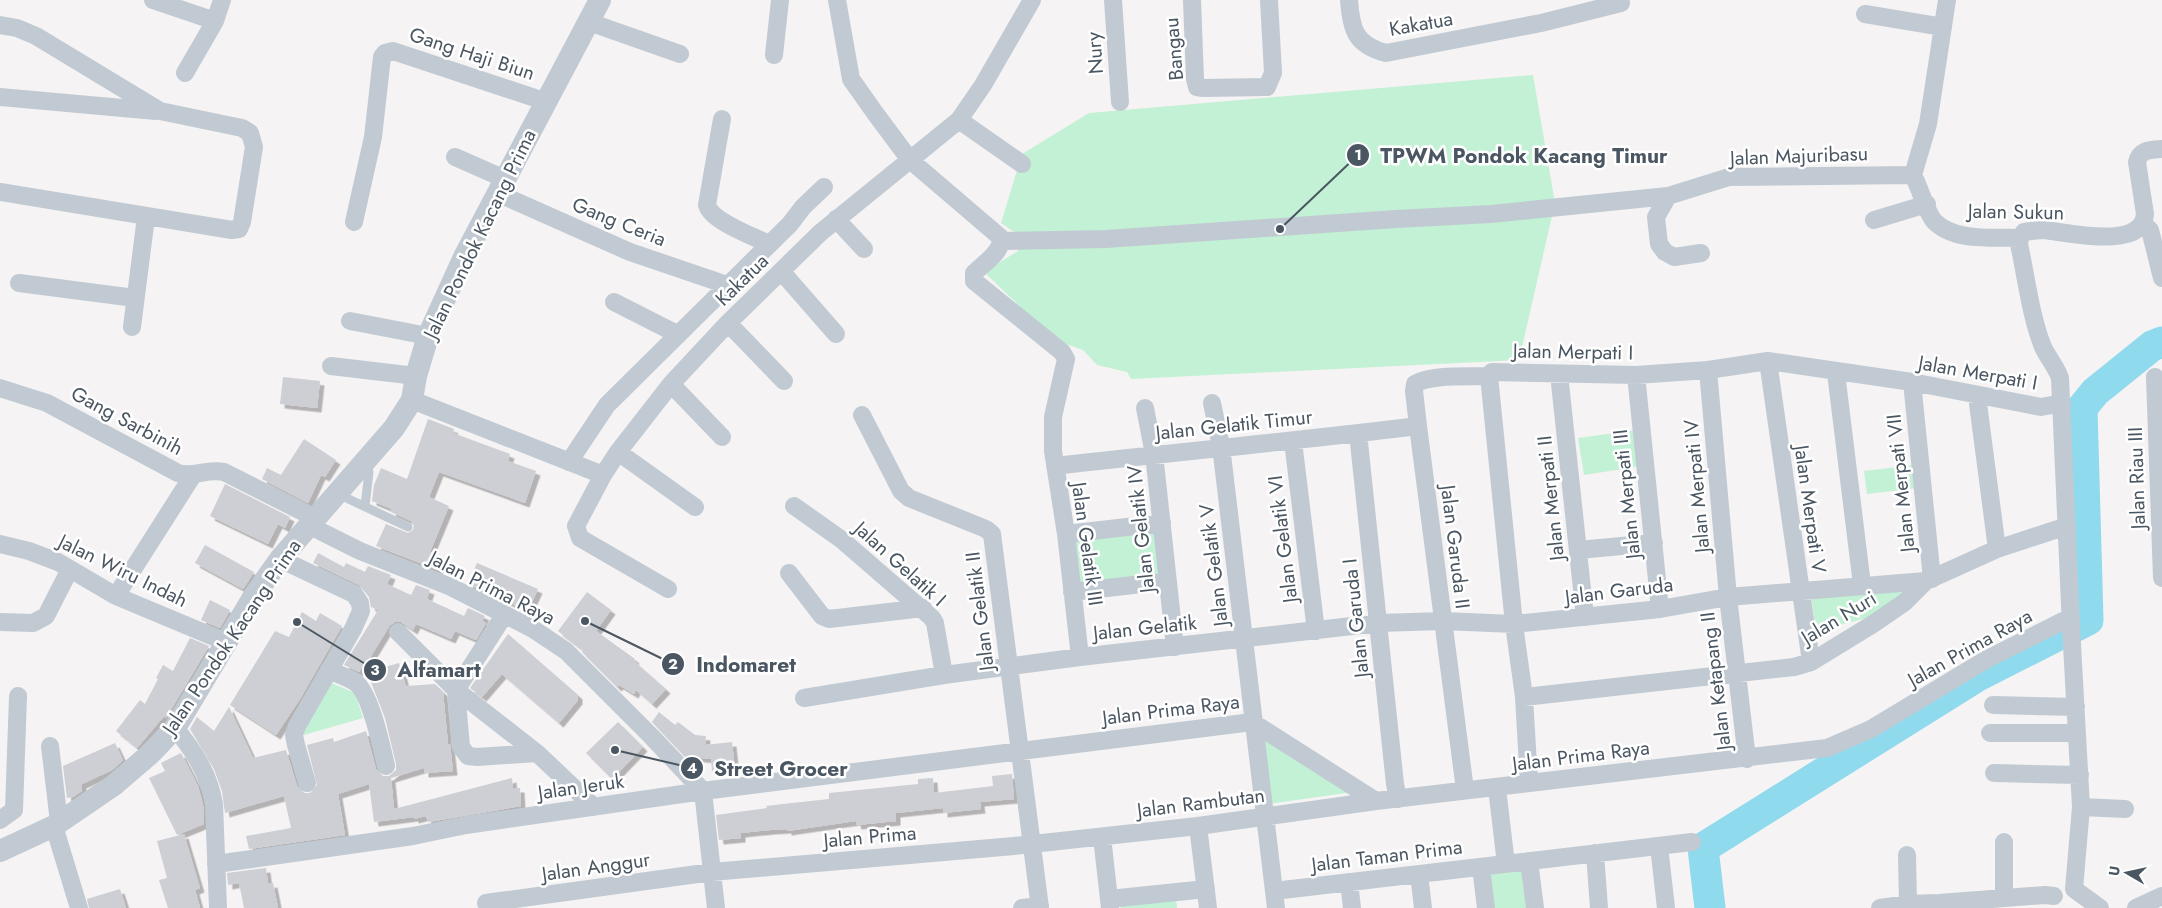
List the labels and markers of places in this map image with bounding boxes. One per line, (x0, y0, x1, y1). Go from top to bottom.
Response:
callout: TPWM Pondok Kacang Timur (1345, 137, 1678, 173)
callout: Indomaret (661, 646, 806, 682)
callout: Alfamart (363, 652, 491, 688)
callout: Street Grocer (679, 750, 858, 786)

